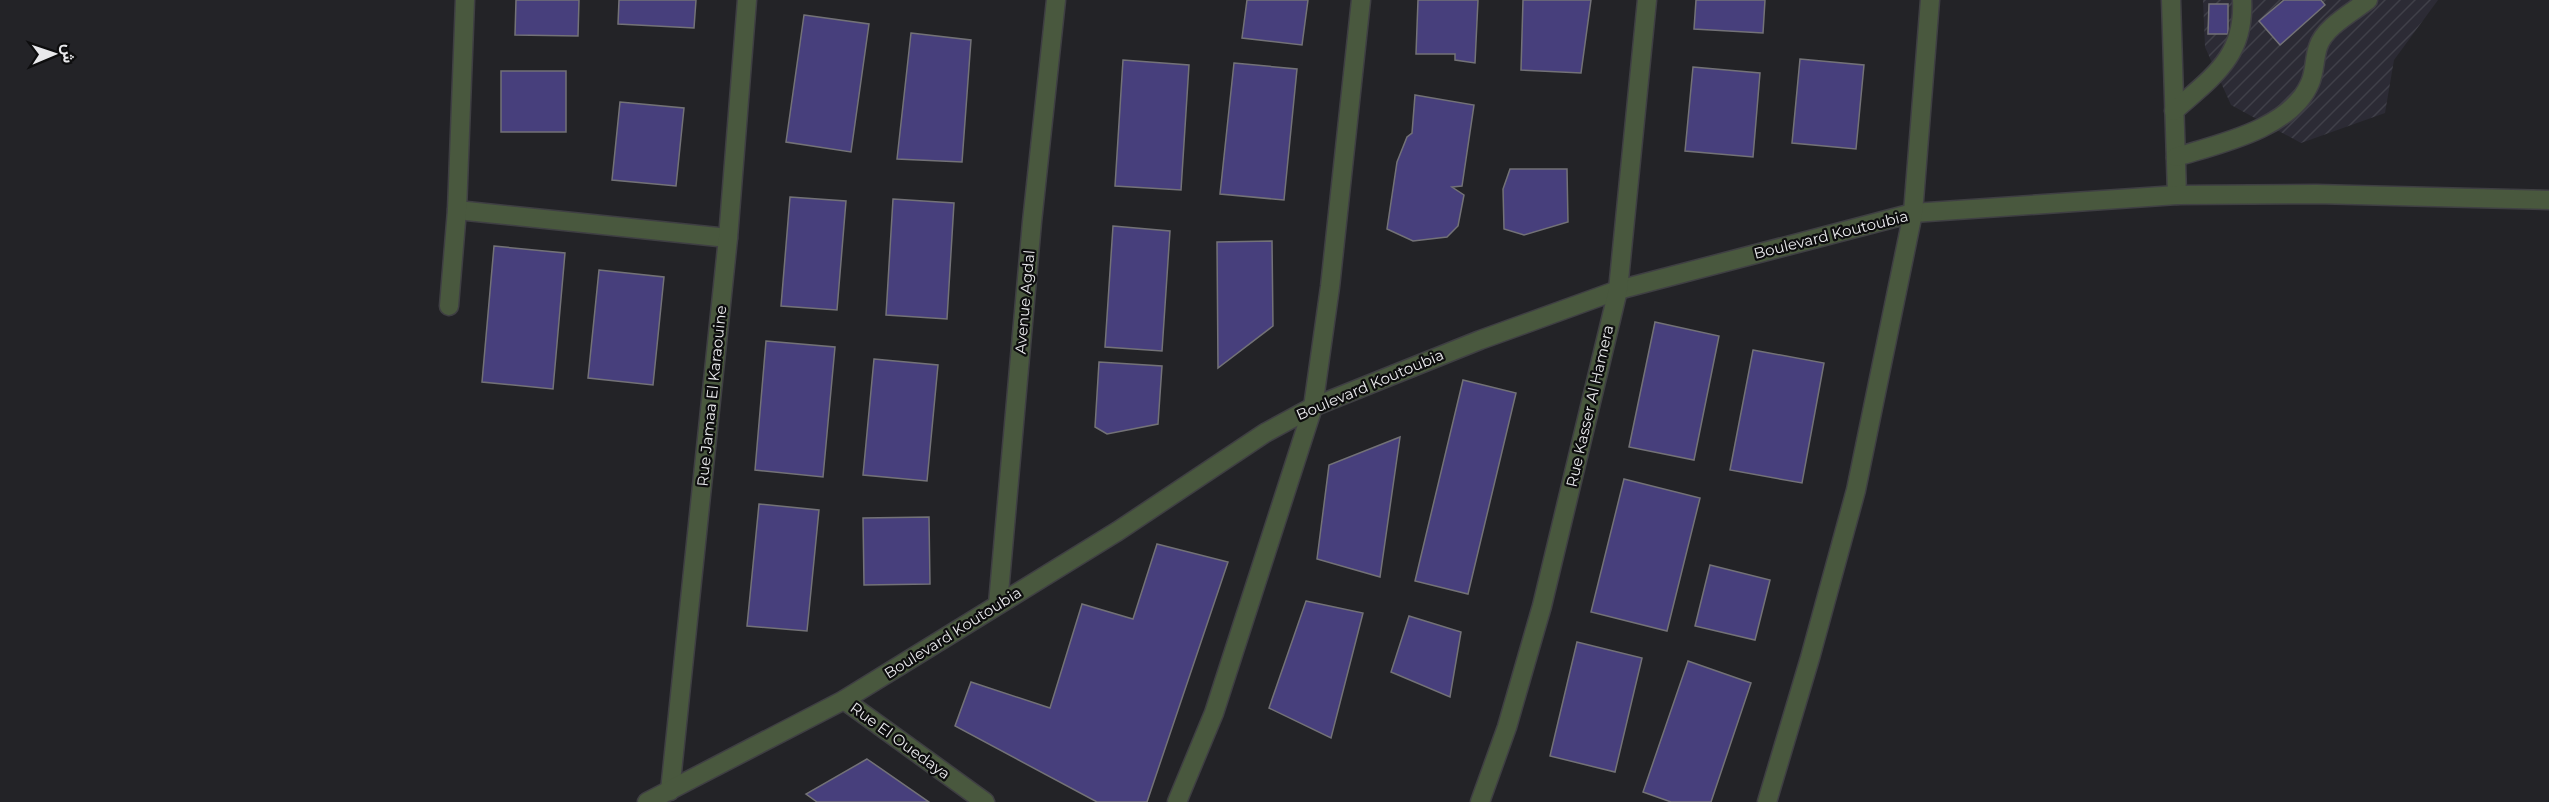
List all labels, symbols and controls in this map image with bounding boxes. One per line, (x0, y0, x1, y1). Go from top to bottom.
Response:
north arrow (24, 24, 84, 84)
text: ش (59, 44, 78, 63)
street label: Boulevard Koutoubia (1752, 206, 1910, 263)
street label: Avenue Agdal (1010, 249, 1039, 355)
street label: Rue Jamaa El Karaouine (693, 304, 730, 487)
street label: Rue Kasser Al Hamera (1562, 323, 1617, 489)
street label: Boulevard Koutoubia (1293, 345, 1446, 424)
street label: Boulevard Koutoubia (880, 583, 1025, 683)
street label: Rue El Ouedaya (847, 698, 954, 783)

